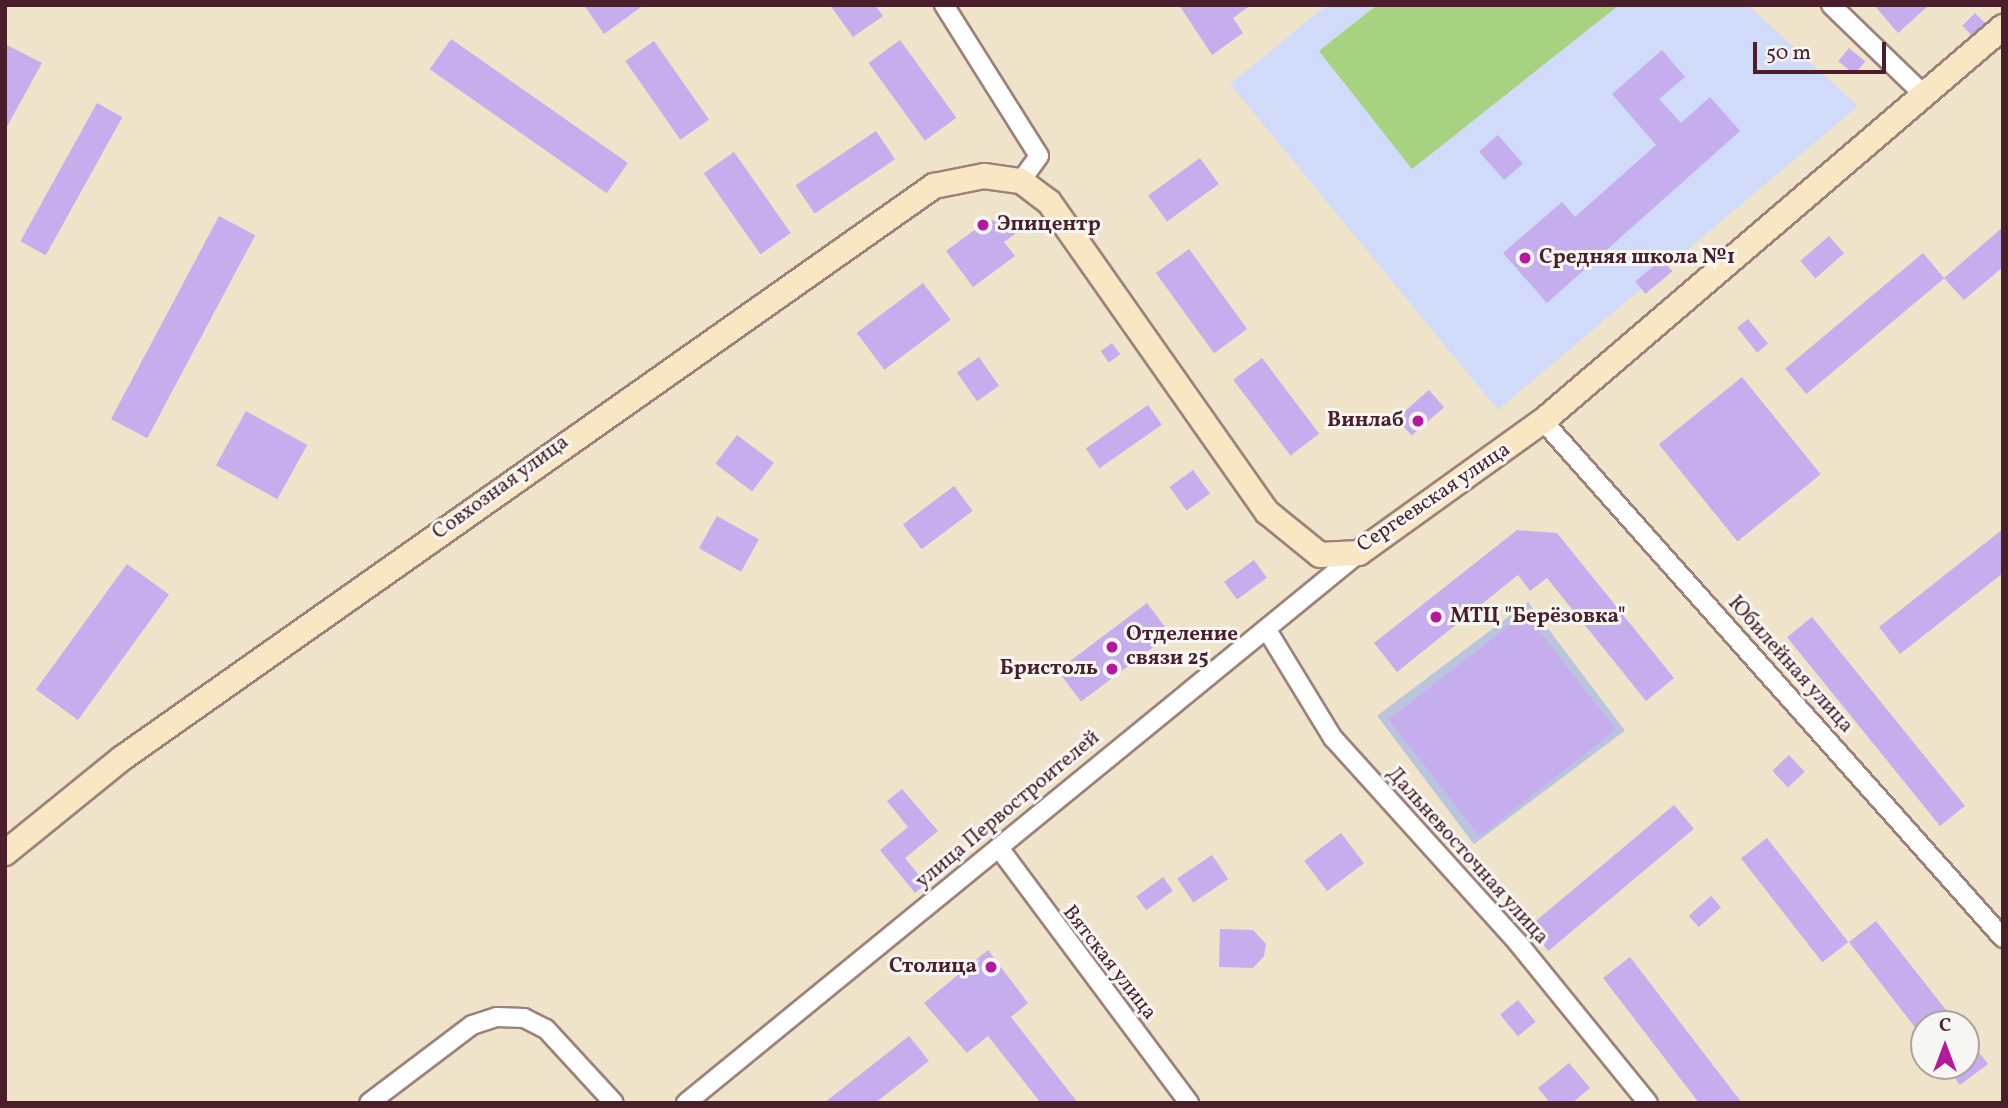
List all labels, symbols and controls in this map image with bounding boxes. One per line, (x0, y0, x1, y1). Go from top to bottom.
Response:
scale bar (1756, 28, 1889, 72)
text: 50 m (1766, 39, 1811, 68)
place label: Эпицентр (997, 212, 1101, 238)
marker: Эпицентр (975, 217, 991, 233)
place label: Средняя школа №1 (1539, 245, 1735, 271)
marker: Средняя школа №1 (1517, 250, 1533, 266)
place label: Винлаб (1327, 408, 1404, 434)
marker: Винлаб (1410, 413, 1426, 429)
street label: Совхозная улица (428, 430, 574, 546)
street label: Сергеевская улица (1352, 437, 1516, 559)
street label: Юбилейная улица (1722, 591, 1858, 739)
place label: МТЦ "Берёзовка" (1450, 604, 1626, 630)
marker: МТЦ "Берёзовка" (1428, 609, 1444, 625)
place label: Отделение связи 25 (1126, 622, 1238, 672)
marker: Отделение связи 25 (1104, 639, 1120, 655)
place label: Бристоль (1000, 656, 1098, 682)
marker: Бристоль (1104, 661, 1120, 677)
street label: улица Первостроителей (911, 726, 1105, 894)
street label: Дальневосточная улица (1380, 762, 1554, 950)
street label: Вятская улица (1056, 900, 1162, 1026)
place label: Столица (889, 954, 977, 980)
marker: Столица (983, 959, 999, 975)
north arrow (1910, 1010, 1980, 1080)
text: С (1939, 1013, 1951, 1039)

